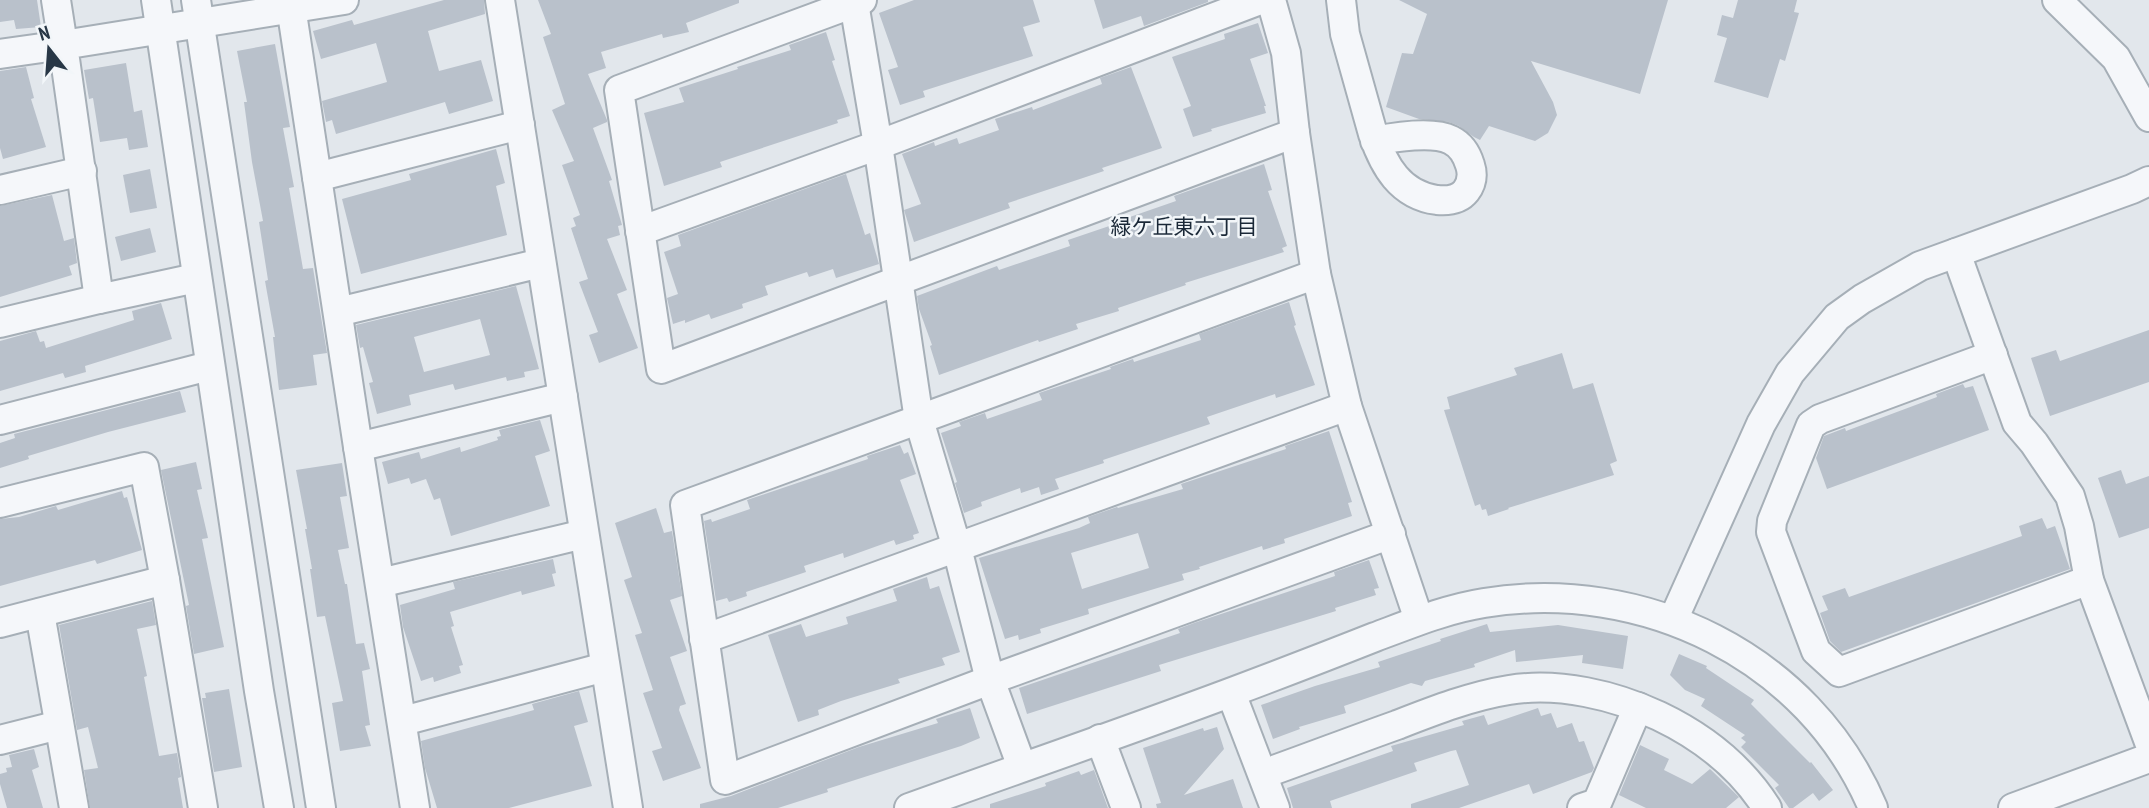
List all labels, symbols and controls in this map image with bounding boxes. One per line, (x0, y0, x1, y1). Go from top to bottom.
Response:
north arrow (14, 14, 84, 84)
text: N (36, 20, 52, 46)
district label: 緑ケ丘東六丁目 (1111, 213, 1258, 240)

